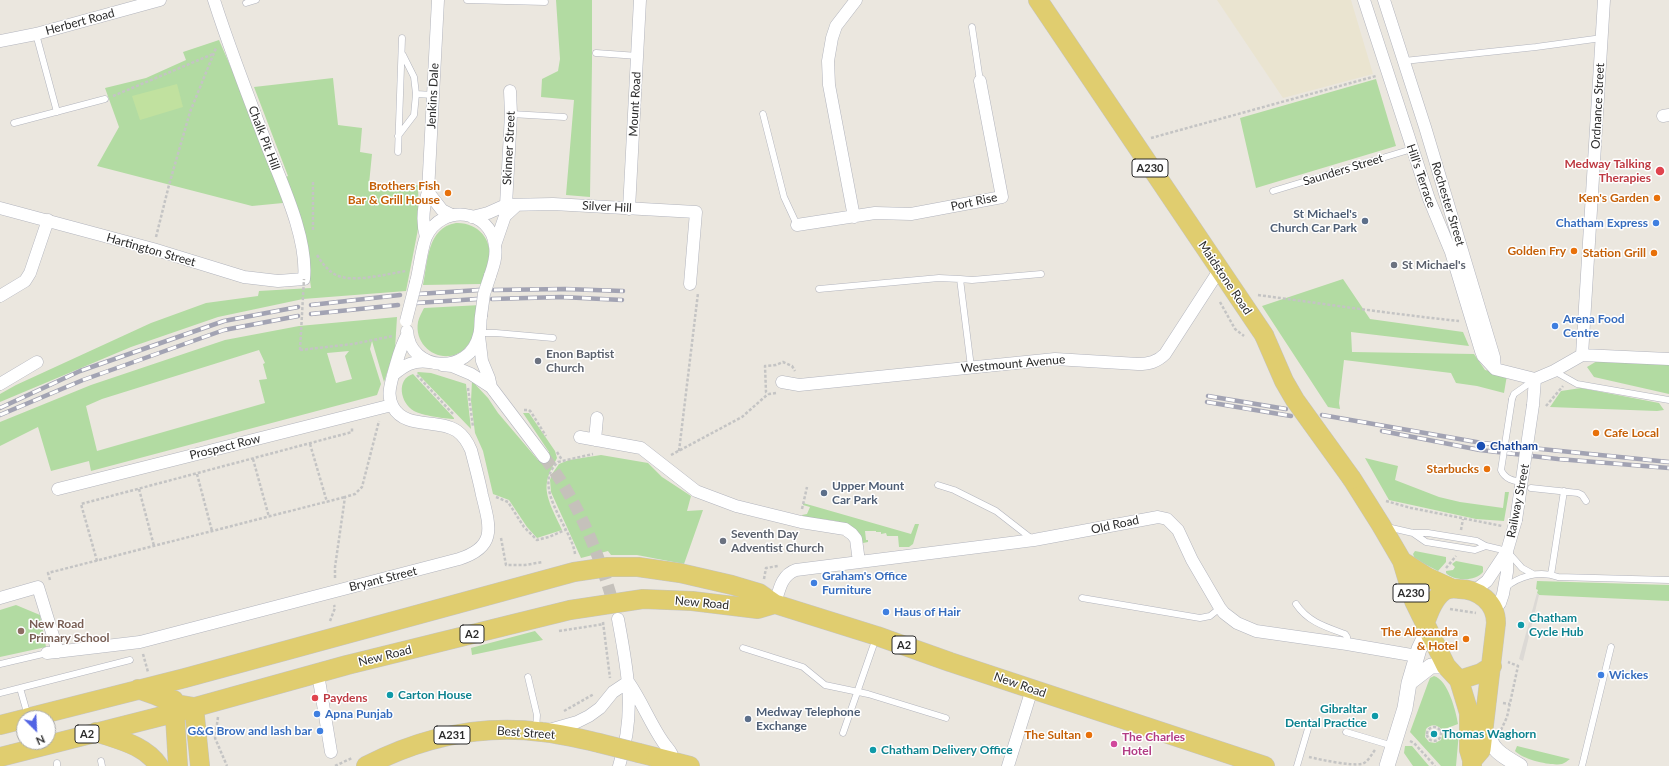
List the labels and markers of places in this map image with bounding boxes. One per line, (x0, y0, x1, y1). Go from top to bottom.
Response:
place label: Medway Talking Therapies (1564, 157, 1651, 185)
marker: Medway Talking Therapies (1654, 165, 1666, 177)
place label: Brothers Fish Bar & Grill House (348, 179, 440, 207)
marker: Brothers Fish Bar & Grill House (443, 188, 453, 198)
place label: Ken's Garden (1579, 191, 1649, 205)
marker: Ken's Garden (1652, 193, 1662, 203)
place label: St Michael's Church Car Park (1270, 207, 1357, 235)
marker: St Michael's Church Car Park (1360, 216, 1370, 226)
place label: Chatham Express (1556, 216, 1648, 230)
marker: Chatham Express (1651, 218, 1661, 228)
place label: Golden Fry (1507, 244, 1566, 258)
marker: Golden Fry (1569, 246, 1579, 256)
place label: Station Grill (1583, 246, 1646, 260)
marker: Station Grill (1649, 248, 1659, 258)
place label: St Michael's (1402, 258, 1466, 272)
marker: St Michael's (1389, 260, 1399, 270)
place label: Arena Food Centre (1563, 312, 1625, 340)
marker: Arena Food Centre (1550, 321, 1560, 331)
place label: Enon Baptist Church (546, 347, 614, 375)
marker: Enon Baptist Church (533, 356, 543, 366)
place label: Cafe Local (1604, 426, 1659, 440)
marker: Cafe Local (1591, 428, 1601, 438)
place label: Chatham (1490, 439, 1538, 453)
marker: Chatham (1475, 440, 1487, 452)
place label: Starbucks (1427, 462, 1479, 476)
marker: Starbucks (1482, 464, 1492, 474)
place label: Upper Mount Car Park (832, 479, 904, 507)
marker: Upper Mount Car Park (819, 488, 829, 498)
place label: Seventh Day Adventist Church (731, 527, 824, 555)
marker: Seventh Day Adventist Church (718, 536, 728, 546)
place label: Graham's Office Furniture (822, 569, 907, 597)
marker: Graham's Office Furniture (809, 578, 819, 588)
place label: Haus of Hair (894, 605, 961, 619)
marker: Haus of Hair (881, 607, 891, 617)
place label: Chatham Cycle Hub (1529, 611, 1584, 639)
place label: New Road Primary School (29, 617, 110, 645)
marker: Chatham Cycle Hub (1516, 620, 1526, 630)
place label: The Alexandra & Hotel (1381, 625, 1458, 653)
marker: New Road Primary School (16, 626, 26, 636)
marker: The Alexandra & Hotel (1461, 634, 1471, 644)
place label: Wickes (1609, 668, 1648, 682)
marker: Wickes (1596, 670, 1606, 680)
place label: Carton House (398, 688, 472, 702)
marker: Carton House (385, 690, 395, 700)
place label: Paydens (323, 691, 368, 705)
marker: Paydens (310, 693, 320, 703)
place label: Gibraltar Dental Practice (1285, 702, 1367, 730)
place label: Medway Telephone Exchange (756, 705, 860, 733)
place label: Apna Punjab (325, 707, 393, 721)
marker: Apna Punjab (312, 709, 322, 719)
marker: Gibraltar Dental Practice (1370, 711, 1380, 721)
marker: Medway Telephone Exchange (743, 714, 753, 724)
place label: G&G Brow and lash bar (188, 724, 312, 738)
marker: G&G Brow and lash bar (315, 726, 325, 736)
place label: Thomas Waghorn (1442, 727, 1536, 741)
place label: The Sultan (1024, 728, 1081, 742)
marker: Thomas Waghorn (1429, 729, 1439, 739)
marker: The Sultan (1084, 730, 1094, 740)
place label: The Charles Hotel (1122, 730, 1185, 758)
marker: The Charles Hotel (1109, 739, 1119, 749)
place label: Chatham Delivery Office (881, 743, 1013, 757)
marker: Chatham Delivery Office (868, 745, 878, 755)

